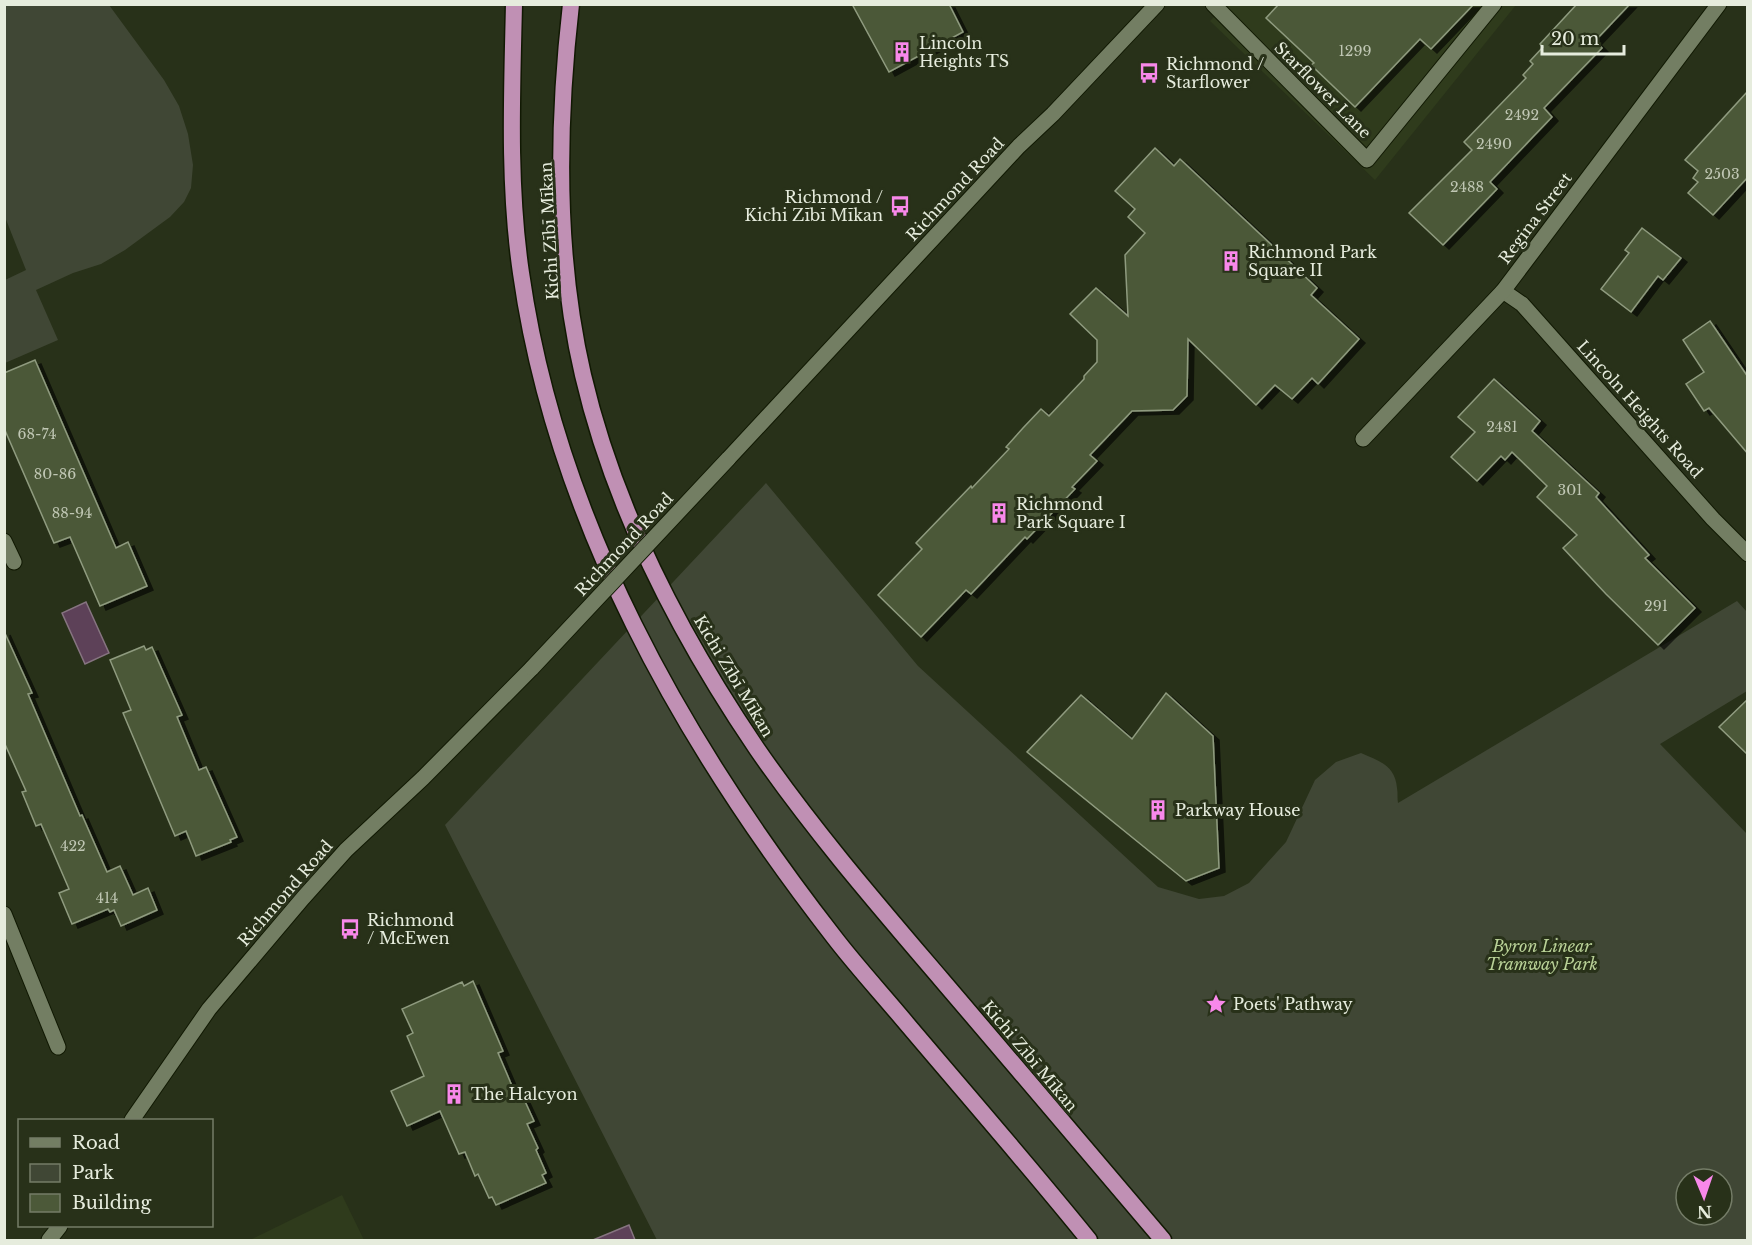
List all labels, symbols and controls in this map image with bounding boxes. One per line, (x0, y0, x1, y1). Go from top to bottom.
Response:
scale bar (1542, 18, 1624, 56)
text: 20 m (1551, 28, 1599, 50)
place label: Lincoln Heights TS (919, 33, 1009, 71)
street label: Starflower Lane (1270, 37, 1376, 143)
building icon: Lincoln Heights TS (890, 40, 914, 64)
house number: 1299 (1339, 42, 1371, 60)
place label: Richmond / Starflower (1166, 54, 1264, 92)
bus stop icon: Richmond / Starflower (1137, 61, 1161, 85)
house number: 2492 (1505, 106, 1539, 124)
street label: Richmond Road (902, 133, 1008, 245)
house number: 2490 (1476, 135, 1512, 153)
street label: Kichi Zībī Mīkan (535, 161, 563, 301)
house number: 2503 (1704, 165, 1740, 183)
street label: Regina Street (1494, 168, 1576, 268)
house number: 2488 (1450, 178, 1484, 196)
place label: Richmond / Kichi Zībī Mīkan (745, 187, 883, 225)
bus stop icon: Richmond / Kichi Zībī Mīkan (888, 194, 912, 218)
place label: Richmond Park Square II (1248, 242, 1377, 280)
building icon: Richmond Park Square II (1219, 249, 1243, 273)
street label: Lincoln Heights Road (1573, 336, 1707, 482)
house number: 2481 (1486, 418, 1518, 436)
house number: 68-74 (18, 425, 56, 443)
house number: 80-86 (34, 465, 76, 483)
house number: 301 (1558, 481, 1582, 499)
street label: Richmond Road (571, 488, 677, 600)
place label: Richmond Park Square I (1016, 494, 1126, 532)
building icon: Richmond Park Square I (987, 501, 1011, 525)
house number: 88-94 (52, 504, 92, 522)
house number: 291 (1644, 597, 1668, 615)
street label: Kichi Zībī Mīkan (690, 611, 778, 741)
building icon: Parkway House (1146, 798, 1170, 822)
place label: Parkway House (1175, 800, 1300, 820)
street label: Richmond Road (233, 836, 337, 950)
house number: 422 (60, 837, 86, 855)
house number: 414 (96, 889, 118, 907)
place label: Richmond / McEwen (367, 910, 454, 948)
bus stop icon: Richmond / McEwen (338, 917, 362, 941)
park label: Byron Linear Tramway Park (1486, 936, 1598, 974)
place icon: Poets' Pathway (1204, 992, 1228, 1016)
place label: Poets' Pathway (1233, 994, 1353, 1014)
street label: Kichi Zībī Mīkan (978, 997, 1082, 1115)
building icon: The Halcyon (442, 1082, 466, 1106)
place label: The Halcyon (471, 1084, 577, 1104)
legend (18, 1119, 213, 1227)
text: Road (72, 1132, 120, 1154)
text: Park (72, 1162, 114, 1184)
north arrow (1674, 1167, 1734, 1227)
text: Building (72, 1192, 151, 1214)
text: N (1697, 1202, 1712, 1222)

